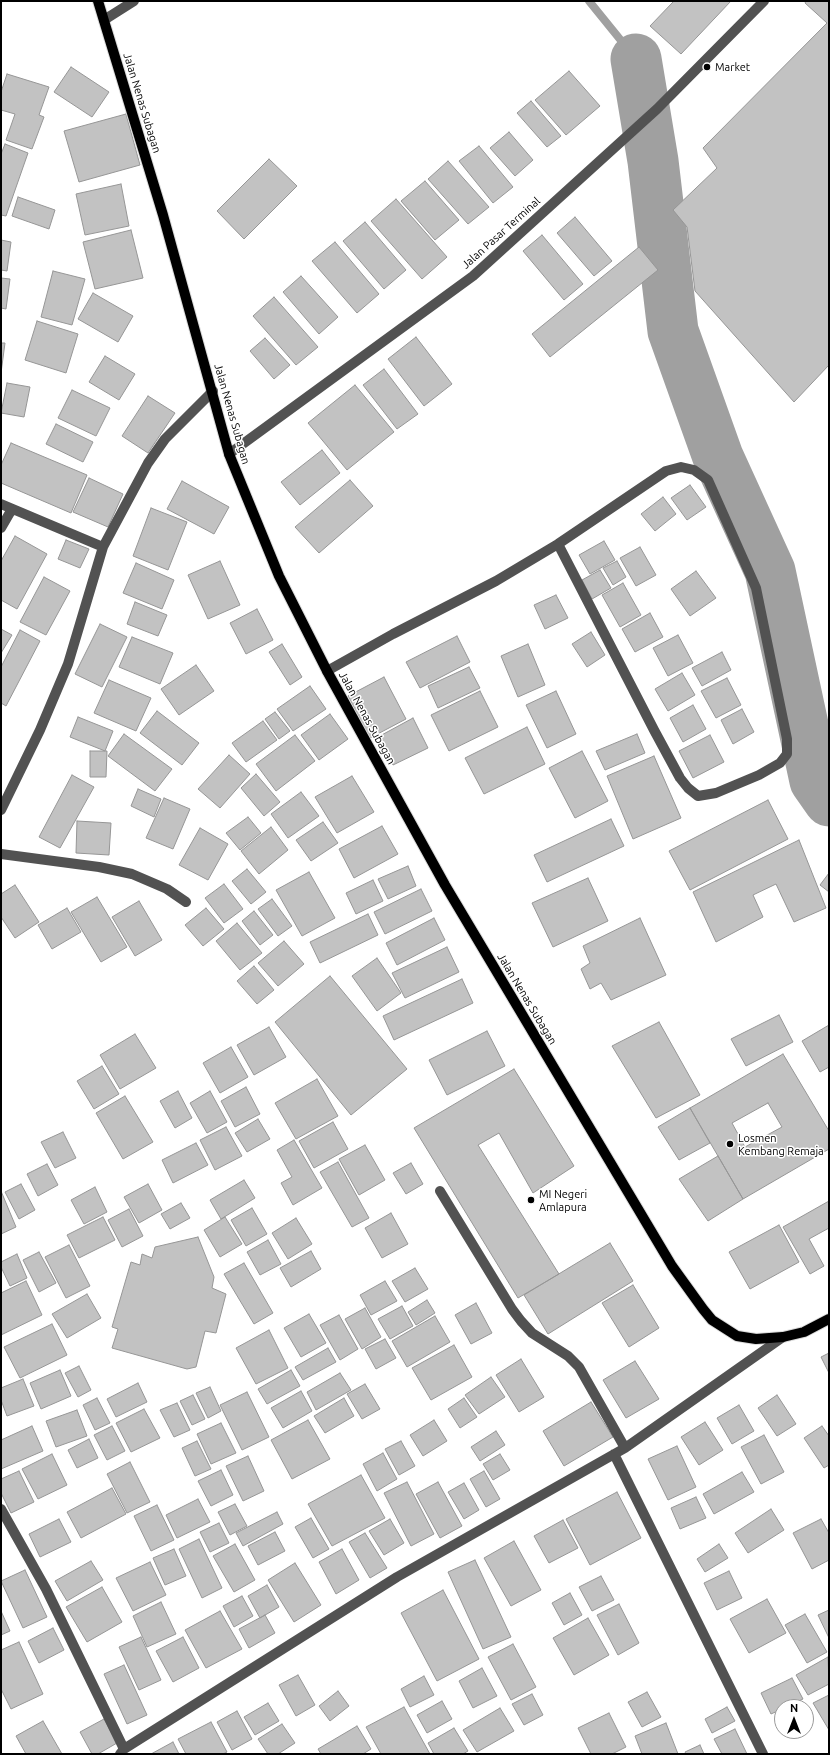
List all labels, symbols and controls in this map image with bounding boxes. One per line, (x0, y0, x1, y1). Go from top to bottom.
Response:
street label: Jalan Nenas Subagan (120, 51, 164, 155)
place label: Market (715, 60, 750, 74)
marker: Market (702, 62, 712, 72)
street label: Jalan Pasar Terminal (459, 194, 543, 272)
street label: Jalan Nenas Subagan (211, 362, 253, 466)
street label: Jalan Nenas Subagan (336, 669, 398, 767)
street label: Jalan Nenas Subagan (495, 951, 559, 1047)
place label: Losmen Kembang Remaja (738, 1131, 824, 1157)
marker: Losmen Kembang Remaja (725, 1139, 735, 1149)
place label: MI Negeri Amlapura (539, 1187, 587, 1213)
marker: MI Negeri Amlapura (526, 1195, 536, 1205)
north arrow (774, 1699, 814, 1739)
text: N (790, 1702, 798, 1714)

